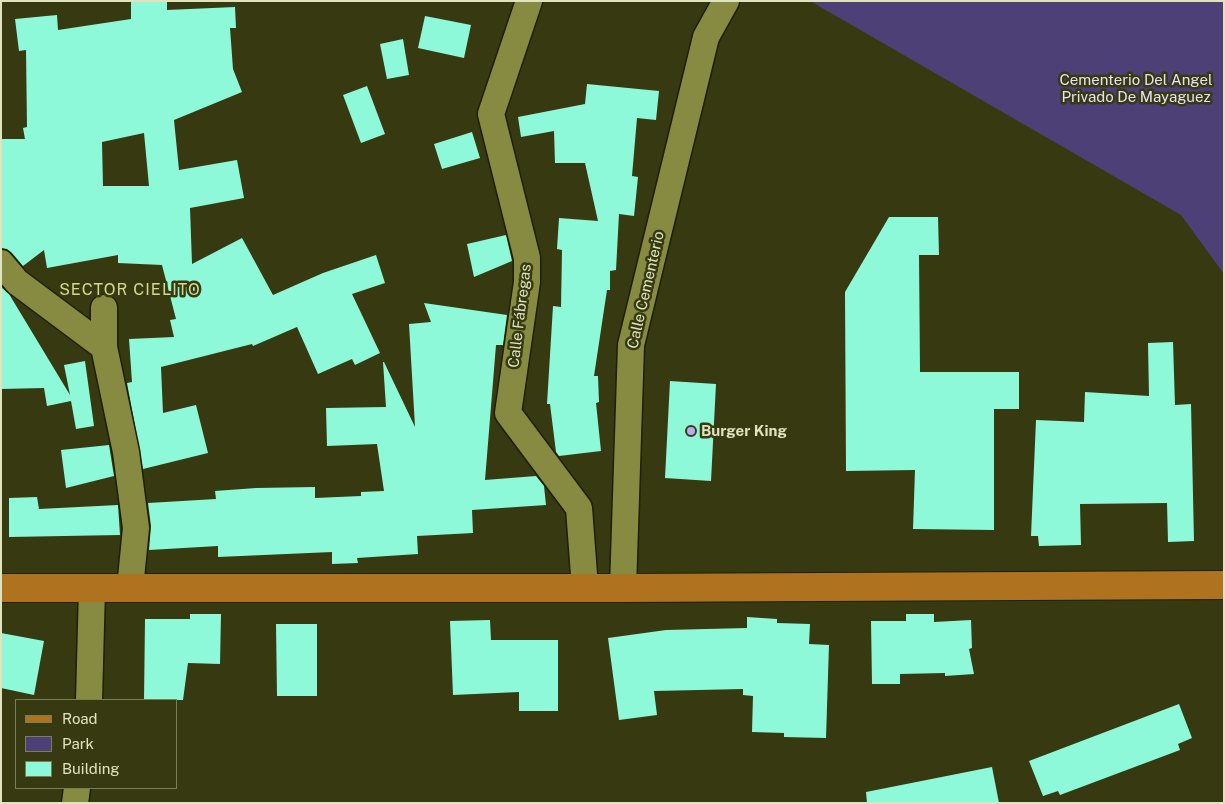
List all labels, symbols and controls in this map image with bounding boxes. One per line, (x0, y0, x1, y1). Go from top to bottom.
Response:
park label: Cementerio Del Angel Privado De Mayaguez (1060, 71, 1212, 106)
street label: Calle Cementerio (624, 230, 668, 350)
street label: Calle Fábregas (505, 263, 535, 369)
district label: SECTOR CIELITO (57, 280, 203, 300)
place label: Burger King (701, 422, 787, 440)
marker: Burger King (685, 425, 697, 437)
legend (15, 699, 178, 789)
text: Road (62, 710, 98, 727)
text: Park (62, 735, 94, 752)
text: Building (62, 760, 120, 777)

